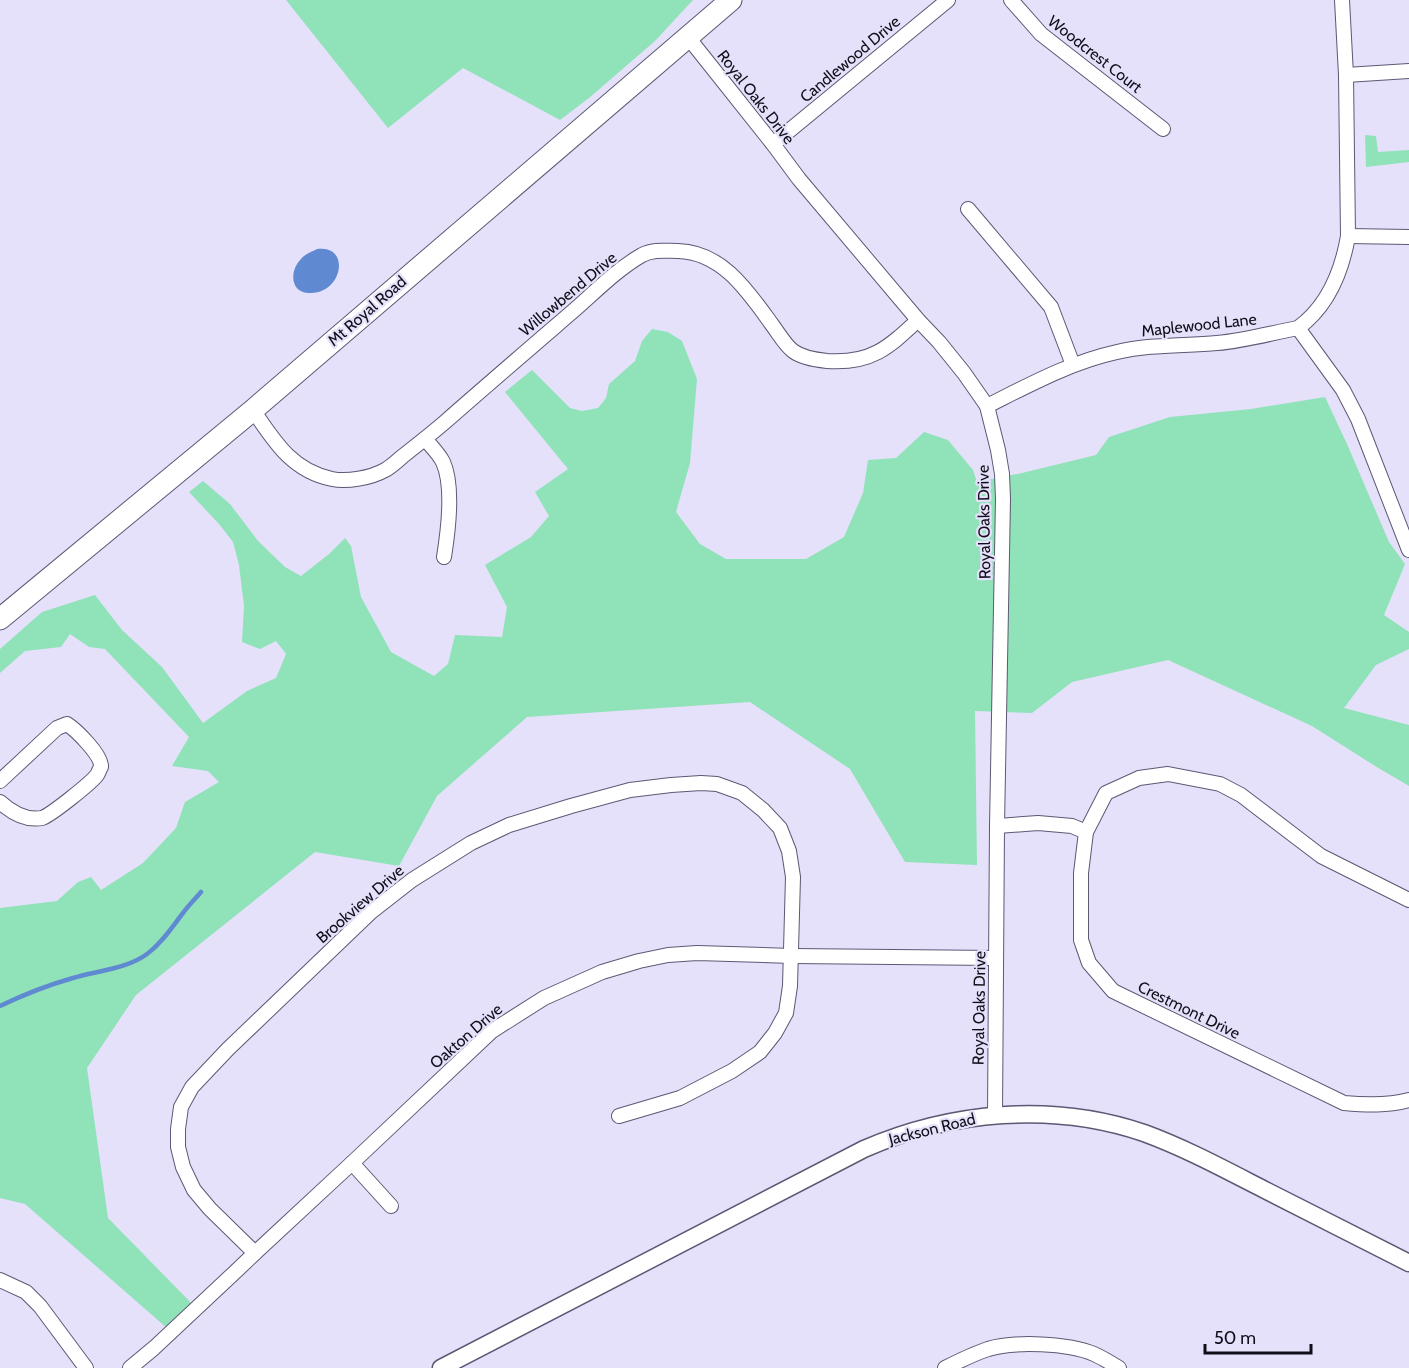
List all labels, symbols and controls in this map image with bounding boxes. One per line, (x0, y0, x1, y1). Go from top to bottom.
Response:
street label: Woodcrest Court (1044, 11, 1146, 97)
street label: Candlewood Drive (796, 12, 904, 106)
street label: Royal Oaks Drive (713, 46, 799, 148)
street label: Willowbend Drive (516, 248, 620, 340)
street label: Mt Royal Road (324, 272, 410, 350)
street label: Maplewood Lane (1140, 309, 1258, 341)
street label: Royal Oaks Drive (974, 465, 994, 579)
street label: Brookview Drive (312, 861, 408, 947)
street label: Royal Oaks Drive (969, 951, 989, 1065)
street label: Crestmont Drive (1135, 977, 1243, 1043)
street label: Oakton Drive (426, 999, 506, 1073)
street label: Jackson Road (886, 1109, 977, 1149)
scale bar (1205, 1317, 1312, 1355)
text: 50 m (1214, 1327, 1256, 1349)

